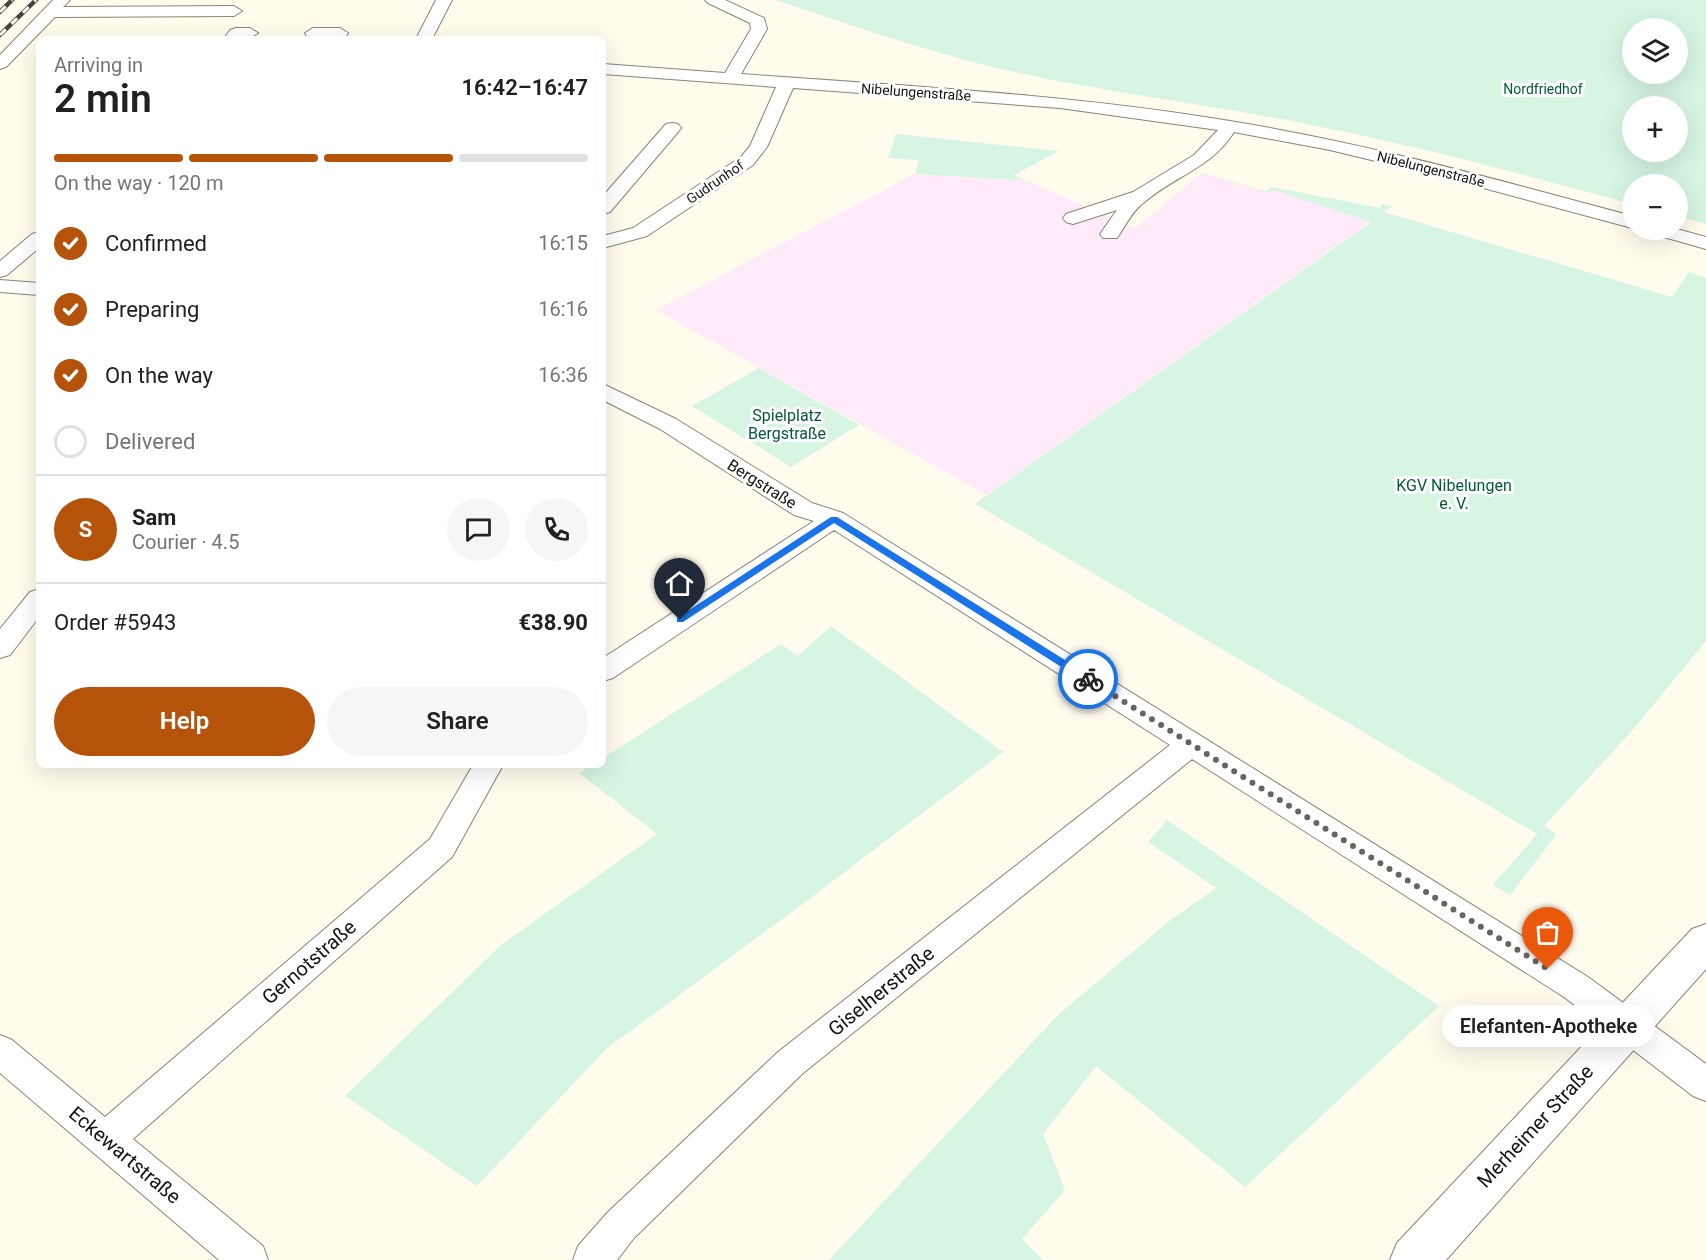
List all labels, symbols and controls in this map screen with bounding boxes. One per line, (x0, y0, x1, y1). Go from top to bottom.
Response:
map controls (1622, 18, 1688, 240)
button: layers (1622, 18, 1688, 84)
text: Arriving in (54, 53, 143, 77)
text: 16:42–16:47 (461, 75, 588, 100)
text: 2 min (54, 76, 152, 122)
street label: Nibelungenstraße (860, 80, 972, 104)
park label: Nordfriedhof (1503, 81, 1583, 97)
button: + (1622, 96, 1688, 162)
street label: Nibelungenstraße (1376, 148, 1486, 190)
street label: Gudrunhof (683, 157, 747, 207)
text: On the way · 120 m (54, 171, 223, 195)
button: − (1622, 174, 1688, 240)
icon: check (54, 227, 87, 260)
text: Confirmed (105, 231, 207, 256)
text: 16:15 (538, 231, 588, 255)
icon: check (54, 293, 87, 326)
text: Preparing (105, 297, 199, 322)
text: 16:16 (538, 297, 588, 321)
icon: check (54, 359, 87, 392)
text: On the way (105, 363, 213, 388)
text: 16:36 (538, 363, 588, 387)
park label: Spielplatz Bergstraße (748, 406, 826, 443)
text: Delivered (105, 429, 195, 454)
street label: Bergstraße (724, 455, 800, 513)
park label: KGV Nibelungen e. V. (1396, 476, 1512, 513)
button: chat (447, 498, 510, 561)
button: phone (525, 498, 588, 561)
text: Sam (132, 505, 176, 530)
text: S (79, 517, 92, 542)
text: Courier · 4.5 (132, 530, 239, 554)
pin (654, 558, 705, 620)
icon: home (663, 567, 696, 600)
text: Order #5943 (54, 610, 176, 635)
text: €38.90 (519, 610, 588, 635)
courier (1058, 649, 1118, 709)
icon: bike (1072, 663, 1105, 696)
button: Help (54, 687, 315, 756)
button: Share (327, 687, 588, 756)
pin (1522, 907, 1573, 969)
street label: Gernotstraße (257, 915, 361, 1009)
icon: bag (1531, 916, 1564, 949)
street label: Giselherstraße (823, 941, 939, 1041)
callout: Elefanten-Apotheke (1442, 1005, 1654, 1047)
text: Elefanten-Apotheke (1460, 1014, 1637, 1038)
street label: Merheimer Straße (1472, 1060, 1598, 1192)
street label: Eckewartstraße (64, 1101, 186, 1209)

